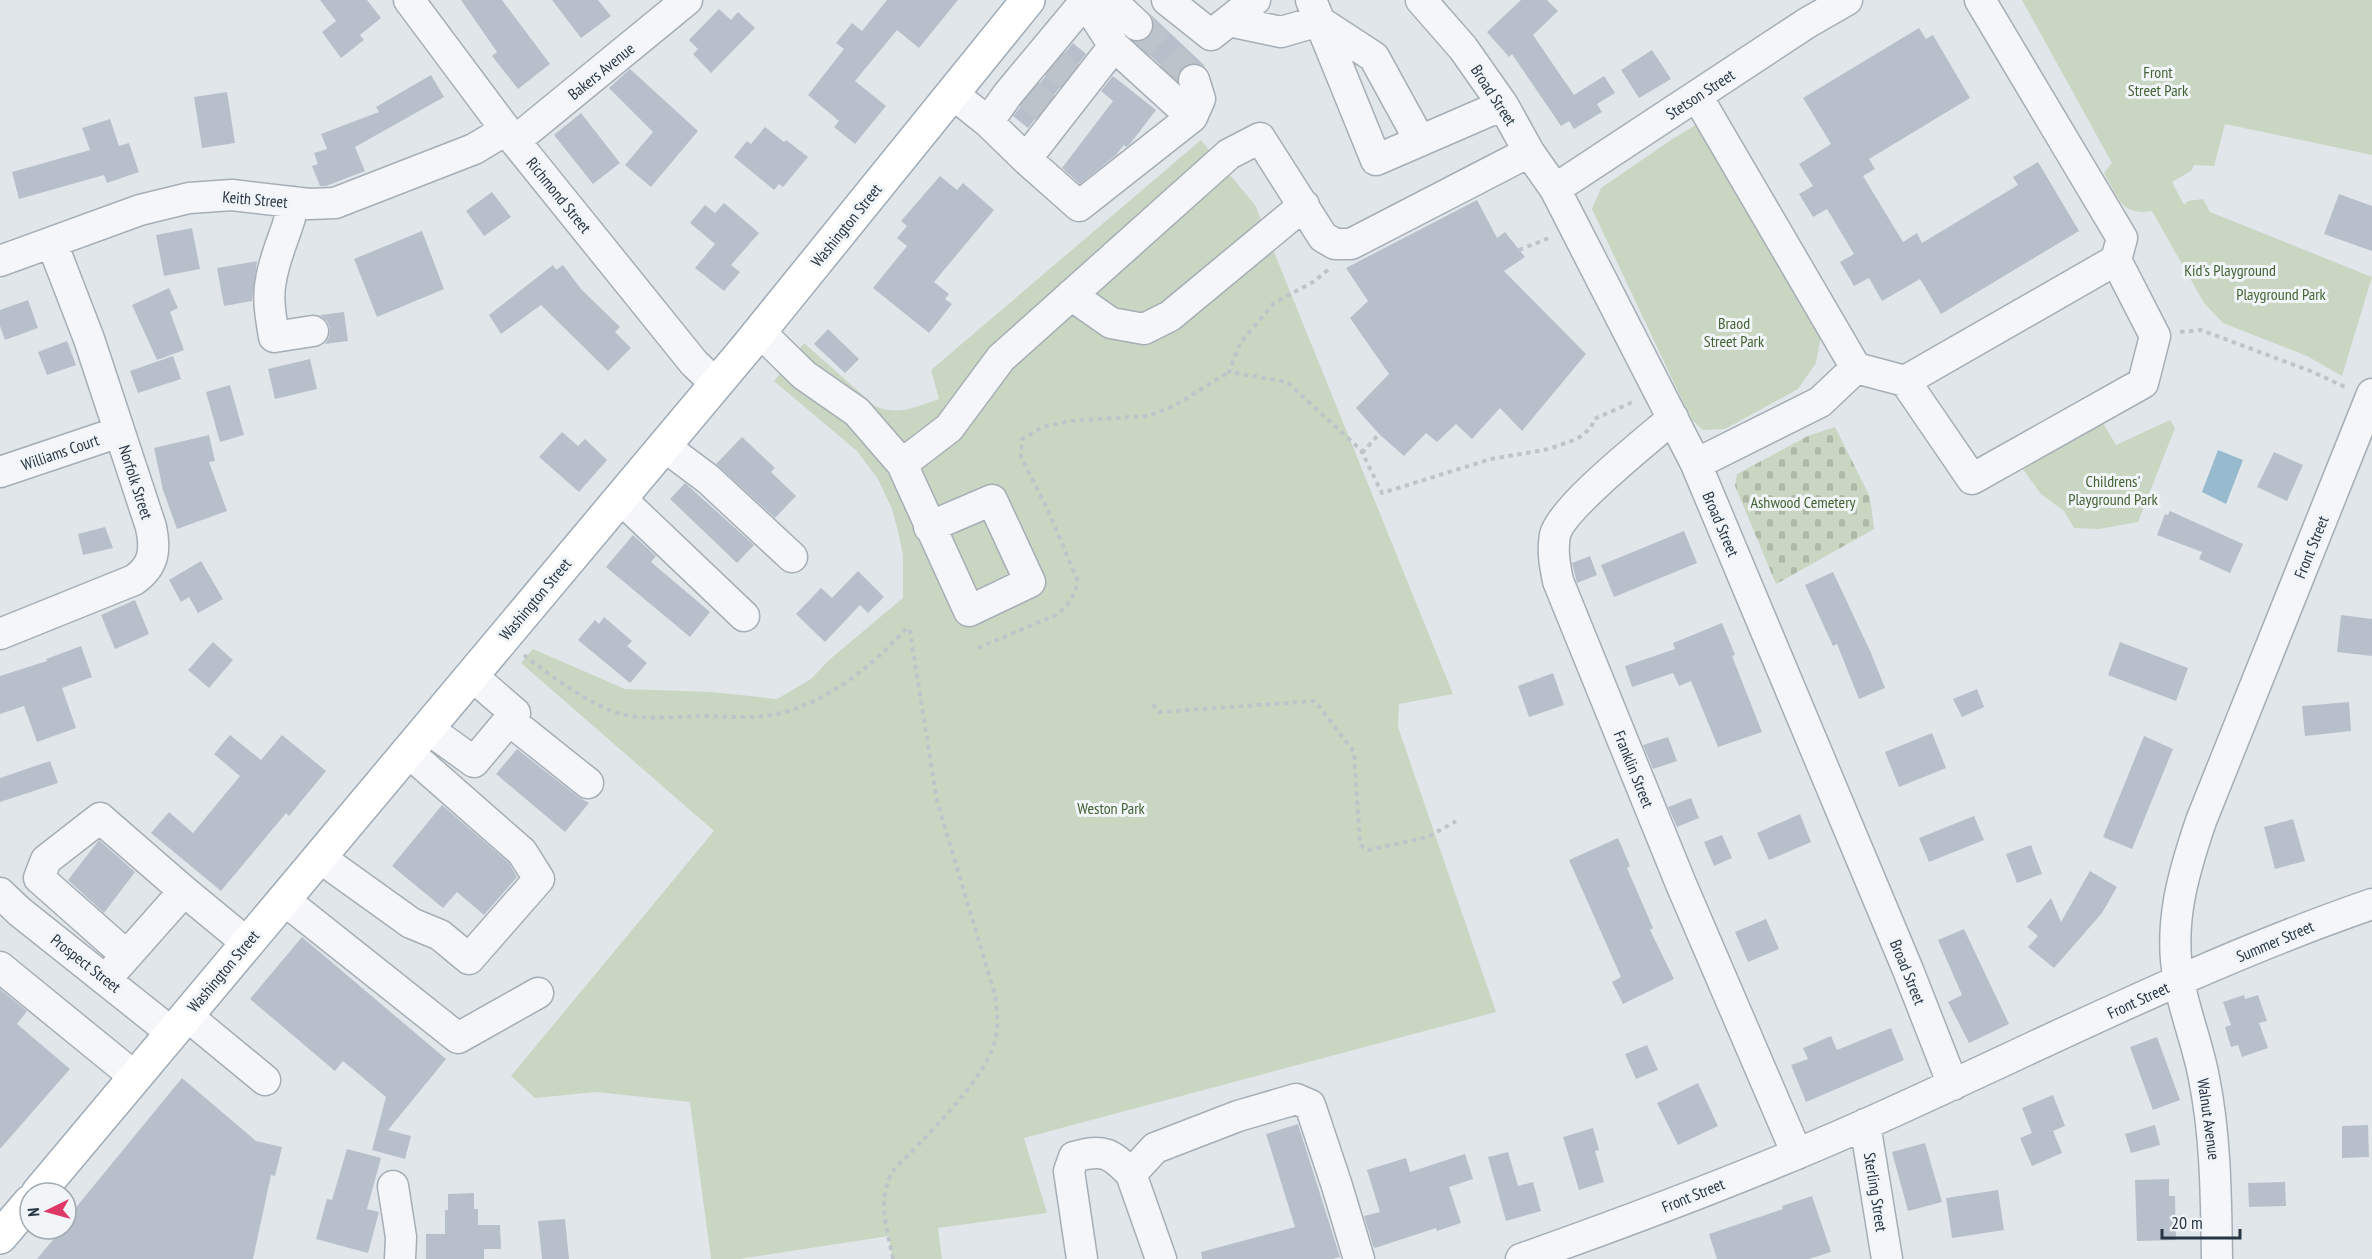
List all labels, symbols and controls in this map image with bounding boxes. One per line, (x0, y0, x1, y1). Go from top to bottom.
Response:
street label: Bakers Avenue (564, 38, 638, 104)
street label: Broad Street (1467, 61, 1521, 130)
park label: Front Street Park (2128, 62, 2189, 100)
street label: Stetson Street (1662, 64, 1739, 124)
street label: Richmond Street (522, 153, 596, 237)
street label: Washington Street (806, 179, 886, 271)
street label: Keith Street (222, 186, 289, 212)
park label: Kid's Playground (2184, 260, 2276, 280)
park label: Playground Park (2236, 284, 2327, 304)
park label: Braod Street Park (1704, 313, 1765, 351)
street label: Williams Court (19, 429, 102, 475)
street label: Norfolk Street (115, 442, 158, 522)
park label: Childrens' Playground Park (2068, 471, 2159, 509)
street label: Broad Street (1698, 488, 1744, 560)
park label: Ashwood Cemetery (1750, 492, 1856, 512)
street label: Front Street (2289, 512, 2333, 581)
street label: Washington Street (495, 553, 576, 644)
street label: Franklin Street (1609, 728, 1659, 811)
park label: Weston Park (1077, 798, 1146, 818)
street label: Summer Street (2233, 916, 2317, 966)
street label: Washington Street (183, 925, 264, 1016)
street label: Prospect Street (47, 929, 126, 997)
street label: Broad Street (1886, 936, 1930, 1008)
street label: Front Street (2104, 977, 2173, 1023)
street label: Walnut Avenue (2193, 1077, 2225, 1161)
street label: Sterling Street (1860, 1151, 1892, 1234)
street label: Front Street (1659, 1173, 1728, 1217)
north arrow (18, 1181, 78, 1241)
scale bar (2162, 1202, 2240, 1240)
text: N (23, 1207, 43, 1217)
text: 20 m (2171, 1211, 2203, 1234)

